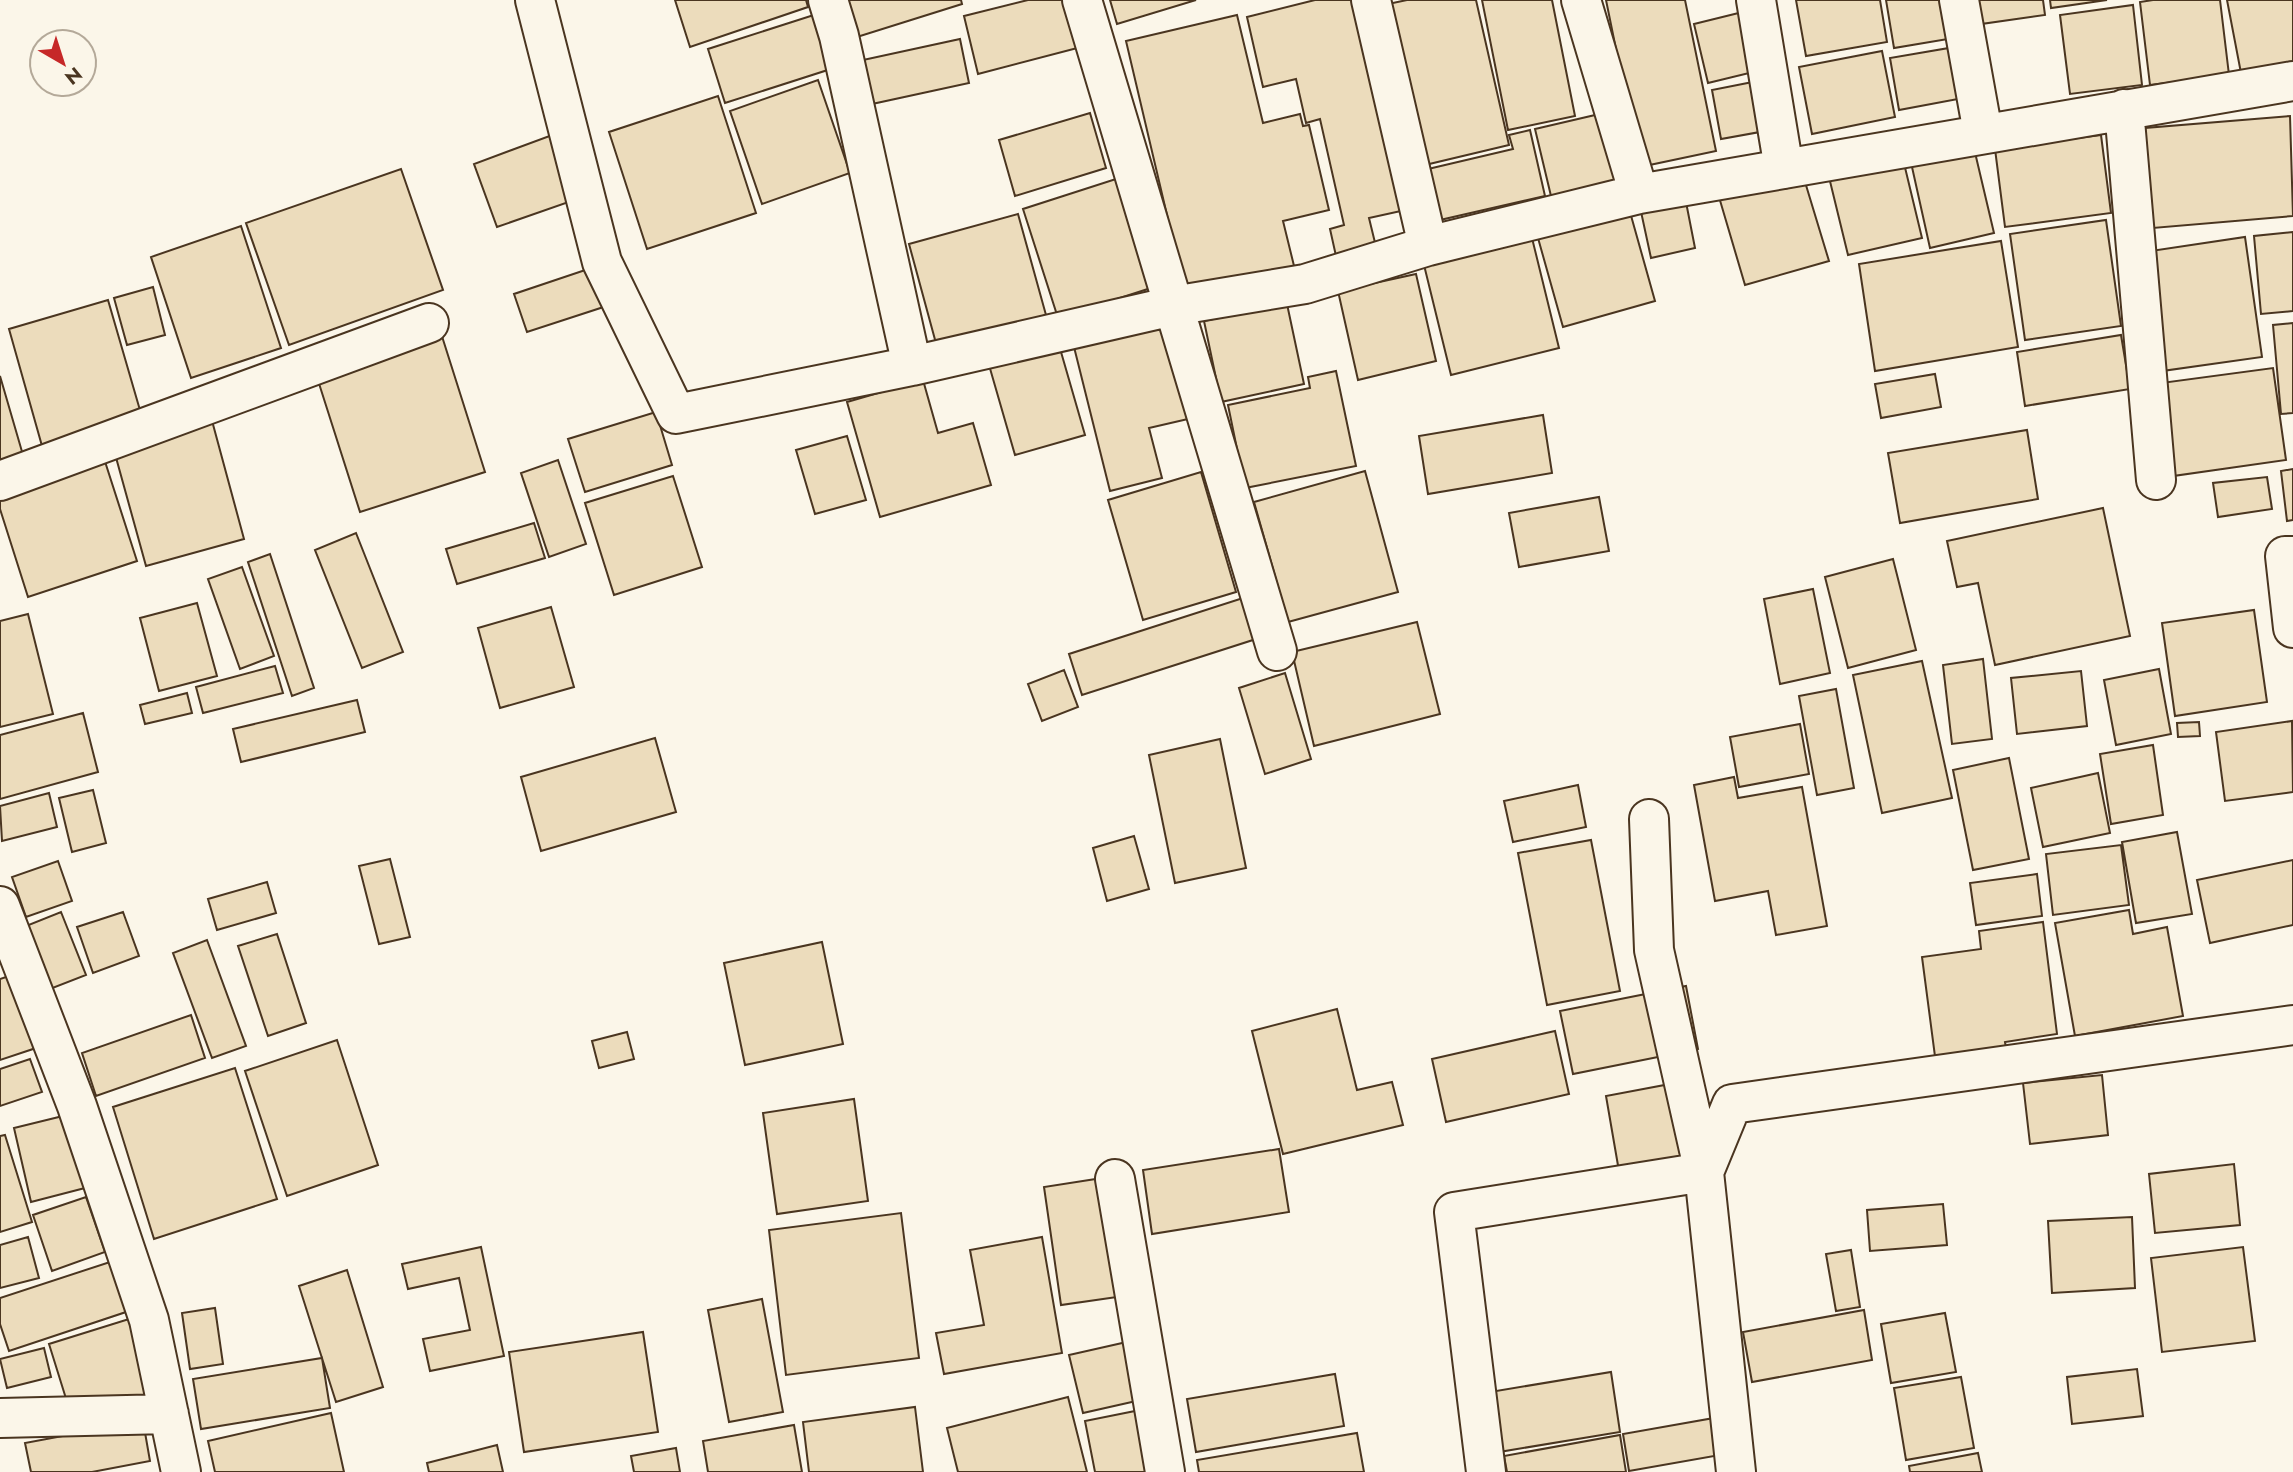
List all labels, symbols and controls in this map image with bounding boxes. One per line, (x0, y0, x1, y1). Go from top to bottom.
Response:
north arrow (28, 28, 98, 98)
text: N (59, 61, 88, 91)

